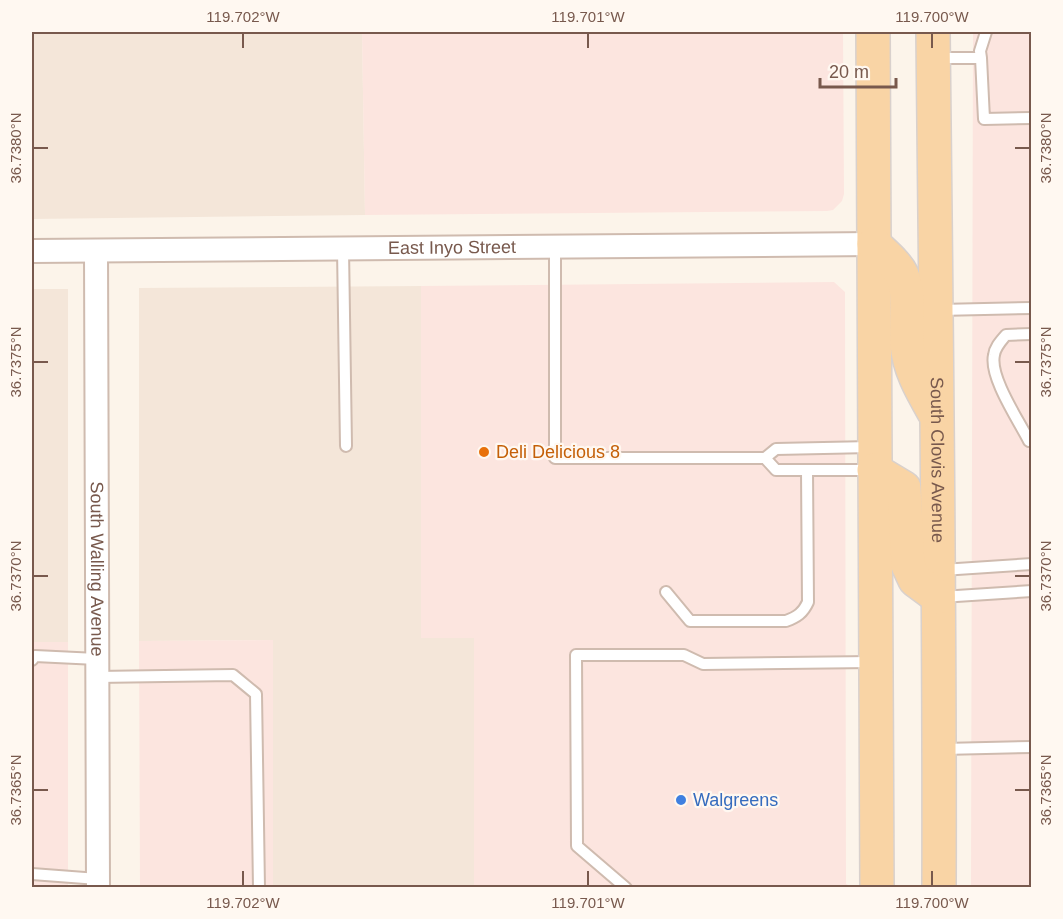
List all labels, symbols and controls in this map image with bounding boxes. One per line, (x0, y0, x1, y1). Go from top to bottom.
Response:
text: 119.702°W (206, 8, 280, 25)
text: 119.701°W (551, 8, 625, 25)
text: 119.700°W (895, 8, 969, 25)
scale bar (820, 51, 896, 89)
text: 20 m (829, 62, 869, 82)
text: 36.7380°N (7, 112, 24, 184)
text: 36.7380°N (1037, 112, 1054, 184)
street label: East Inyo Street (388, 237, 516, 258)
text: 36.7375°N (7, 326, 24, 398)
text: 36.7375°N (1037, 326, 1054, 398)
street label: South Clovis Avenue (927, 377, 948, 543)
place label: Deli Delicious 8 (496, 442, 620, 462)
marker: Deli Delicious 8 (477, 445, 491, 459)
street label: South Walling Avenue (87, 481, 107, 657)
text: 36.7370°N (7, 540, 24, 612)
text: 36.7370°N (1037, 540, 1054, 612)
text: 36.7365°N (7, 754, 24, 826)
text: 36.7365°N (1037, 754, 1054, 826)
place label: Walgreens (693, 790, 778, 810)
marker: Walgreens (674, 793, 688, 807)
text: 119.702°W (206, 894, 280, 911)
text: 119.701°W (551, 894, 625, 911)
text: 119.700°W (895, 894, 969, 911)

